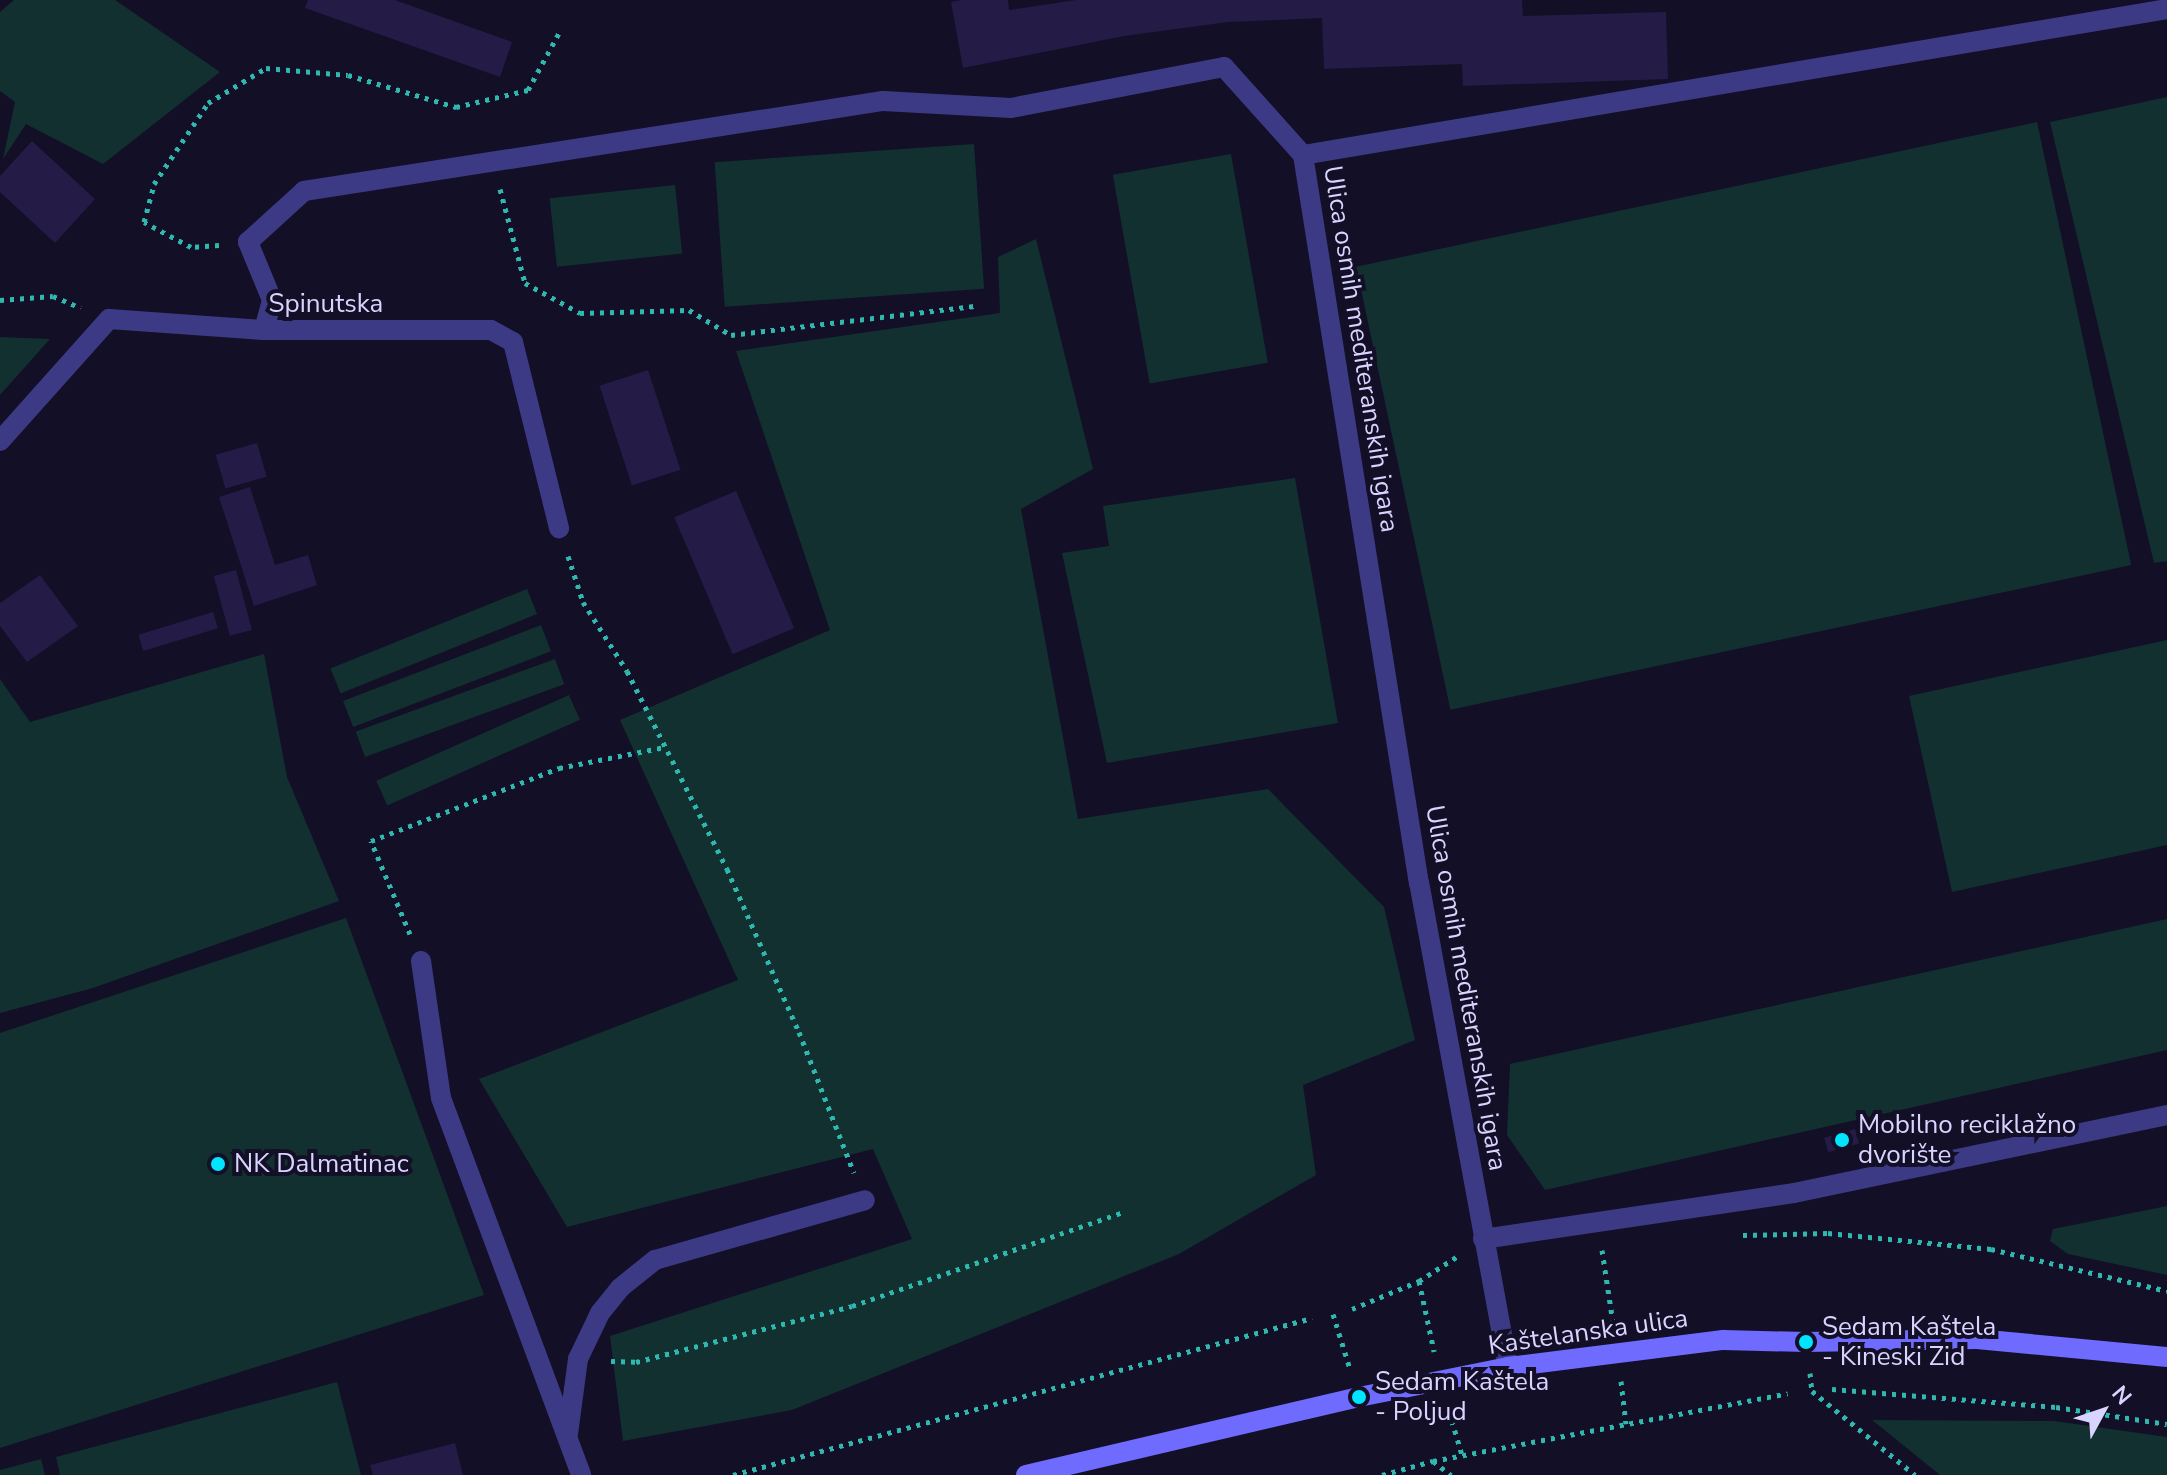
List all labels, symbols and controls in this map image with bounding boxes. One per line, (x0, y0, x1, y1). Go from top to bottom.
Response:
street label: Ulica osmih mediteranskih igara (1317, 164, 1405, 534)
street label: Spinutska (269, 288, 383, 320)
street label: Ulica osmih mediteranskih igara (1418, 803, 1514, 1173)
place label: Mobilno reciklažno dvorište (1858, 1109, 2076, 1170)
marker: Mobilno reciklažno dvorište (1833, 1131, 1851, 1149)
place label: NK Dalmatinac (234, 1148, 409, 1180)
marker: NK Dalmatinac (209, 1155, 227, 1173)
street label: Kaštelanska ulica (1486, 1303, 1690, 1361)
place label: Sedam Kaštela - Kineski Zid (1822, 1311, 1996, 1372)
marker: Sedam Kaštela - Kineski Zid (1797, 1333, 1815, 1351)
place label: Sedam Kaštela - Poljud (1375, 1366, 1549, 1428)
north arrow (2063, 1371, 2143, 1451)
text: N (2105, 1380, 2138, 1412)
marker: Sedam Kaštela - Poljud (1350, 1388, 1368, 1406)

